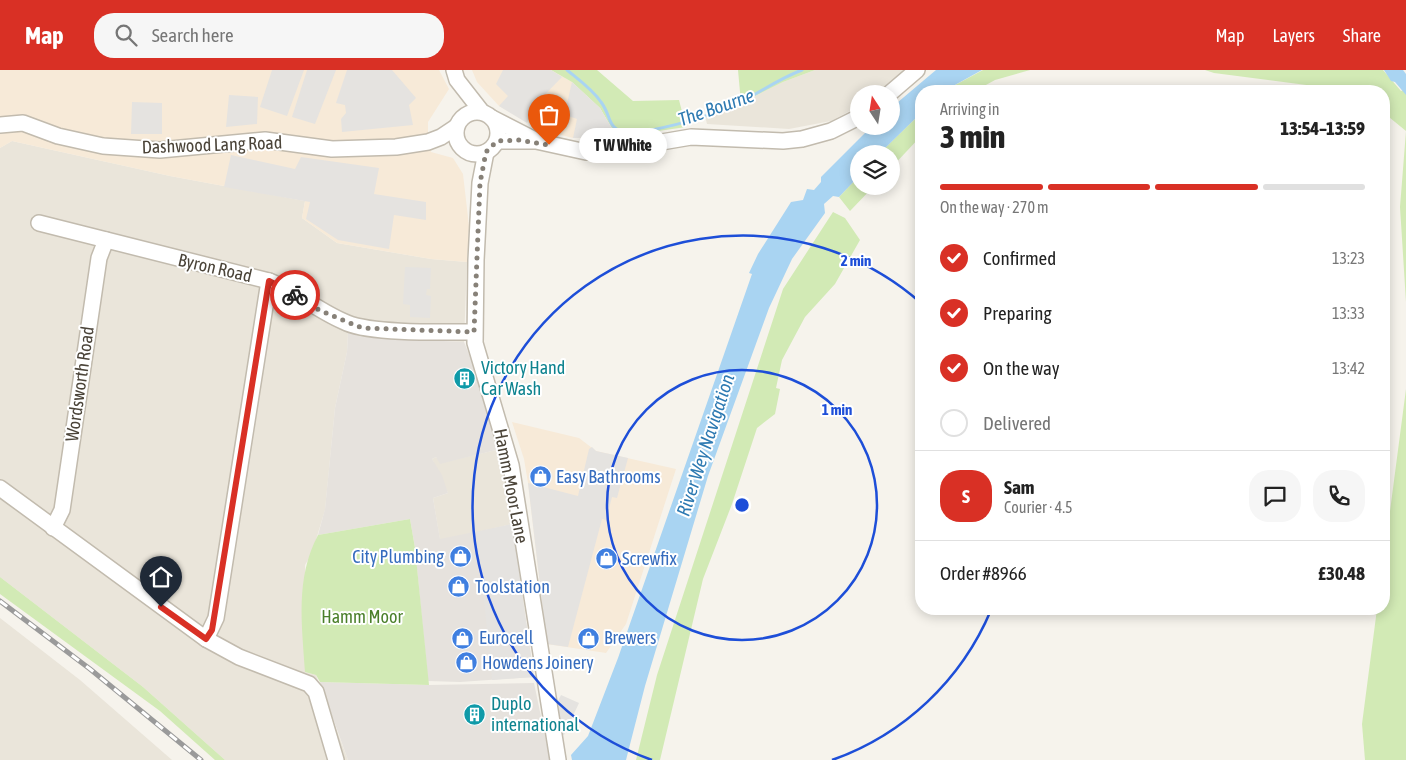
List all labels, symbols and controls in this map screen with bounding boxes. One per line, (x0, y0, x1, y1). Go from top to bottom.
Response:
search box (94, 13, 444, 58)
icon: search (112, 21, 140, 49)
text: Map (25, 22, 64, 49)
text: Search here (152, 24, 234, 46)
text: Map (1215, 25, 1244, 46)
text: Layers (1272, 25, 1315, 46)
text: Share (1343, 25, 1381, 46)
water label: The Bourne (675, 84, 757, 130)
north arrow (850, 85, 900, 135)
map controls (850, 85, 900, 195)
pin (528, 94, 570, 145)
text: Arriving in (940, 100, 1000, 118)
icon: bag (535, 101, 563, 129)
text: 13:54–13:59 (1280, 117, 1365, 139)
text: 3 min (940, 118, 1005, 155)
callout: T W White (579, 128, 666, 162)
street label: Dashwood Lang Road (141, 132, 283, 157)
text: T W White (594, 136, 652, 154)
button: layers (850, 145, 900, 195)
text: On the way · 270 m (940, 198, 1049, 216)
icon: check (940, 244, 968, 272)
text: Confirmed (983, 247, 1056, 269)
street label: Byron Road (176, 249, 254, 286)
text: 13:23 (1332, 249, 1365, 267)
text: 2 min (841, 252, 871, 269)
courier (270, 270, 320, 320)
icon: bike (281, 281, 309, 309)
icon: check (940, 299, 968, 327)
text: Preparing (983, 302, 1052, 324)
text: 13:33 (1332, 304, 1365, 322)
street label: Wordsworth Road (61, 325, 98, 443)
icon: check (940, 354, 968, 382)
place label: Victory Hand Car Wash (481, 357, 565, 399)
text: On the way (983, 357, 1060, 379)
text: 13:42 (1332, 359, 1365, 377)
building icon: Victory Hand Car Wash (453, 366, 477, 390)
water label: River Wey Navigation (672, 371, 738, 519)
text: 1 min (822, 401, 852, 418)
text: Delivered (983, 412, 1051, 434)
street label: Hamm Moor Lane (490, 427, 533, 545)
shop icon: Easy Bathrooms (528, 465, 552, 489)
place label: Easy Bathrooms (556, 466, 661, 487)
button: chat (1249, 470, 1301, 522)
button: phone (1313, 470, 1365, 522)
text: Sam (1004, 476, 1035, 498)
text: S (962, 485, 970, 507)
centre of rings (733, 496, 751, 514)
text: Courier · 4.5 (1004, 498, 1073, 516)
shop icon: City Plumbing (448, 545, 472, 569)
place label: City Plumbing (352, 546, 444, 567)
shop icon: Screwfix (594, 547, 618, 571)
place label: Screwfix (622, 548, 677, 569)
pin (140, 556, 182, 607)
text: Order #8966 (940, 562, 1027, 584)
text: £30.48 (1318, 562, 1365, 584)
icon: home (147, 563, 175, 591)
shop icon: Toolstation (447, 575, 471, 599)
place label: Toolstation (475, 576, 550, 597)
park label: Hamm Moor (321, 606, 403, 627)
shop icon: Eurocell (451, 626, 475, 650)
shop icon: Brewers (576, 626, 600, 650)
place label: Eurocell (479, 627, 534, 648)
place label: Brewers (604, 627, 656, 648)
shop icon: Howdens Joinery (454, 651, 478, 675)
place label: Howdens Joinery (482, 652, 594, 673)
place label: Duplo international (491, 693, 579, 735)
building icon: Duplo international (463, 702, 487, 726)

